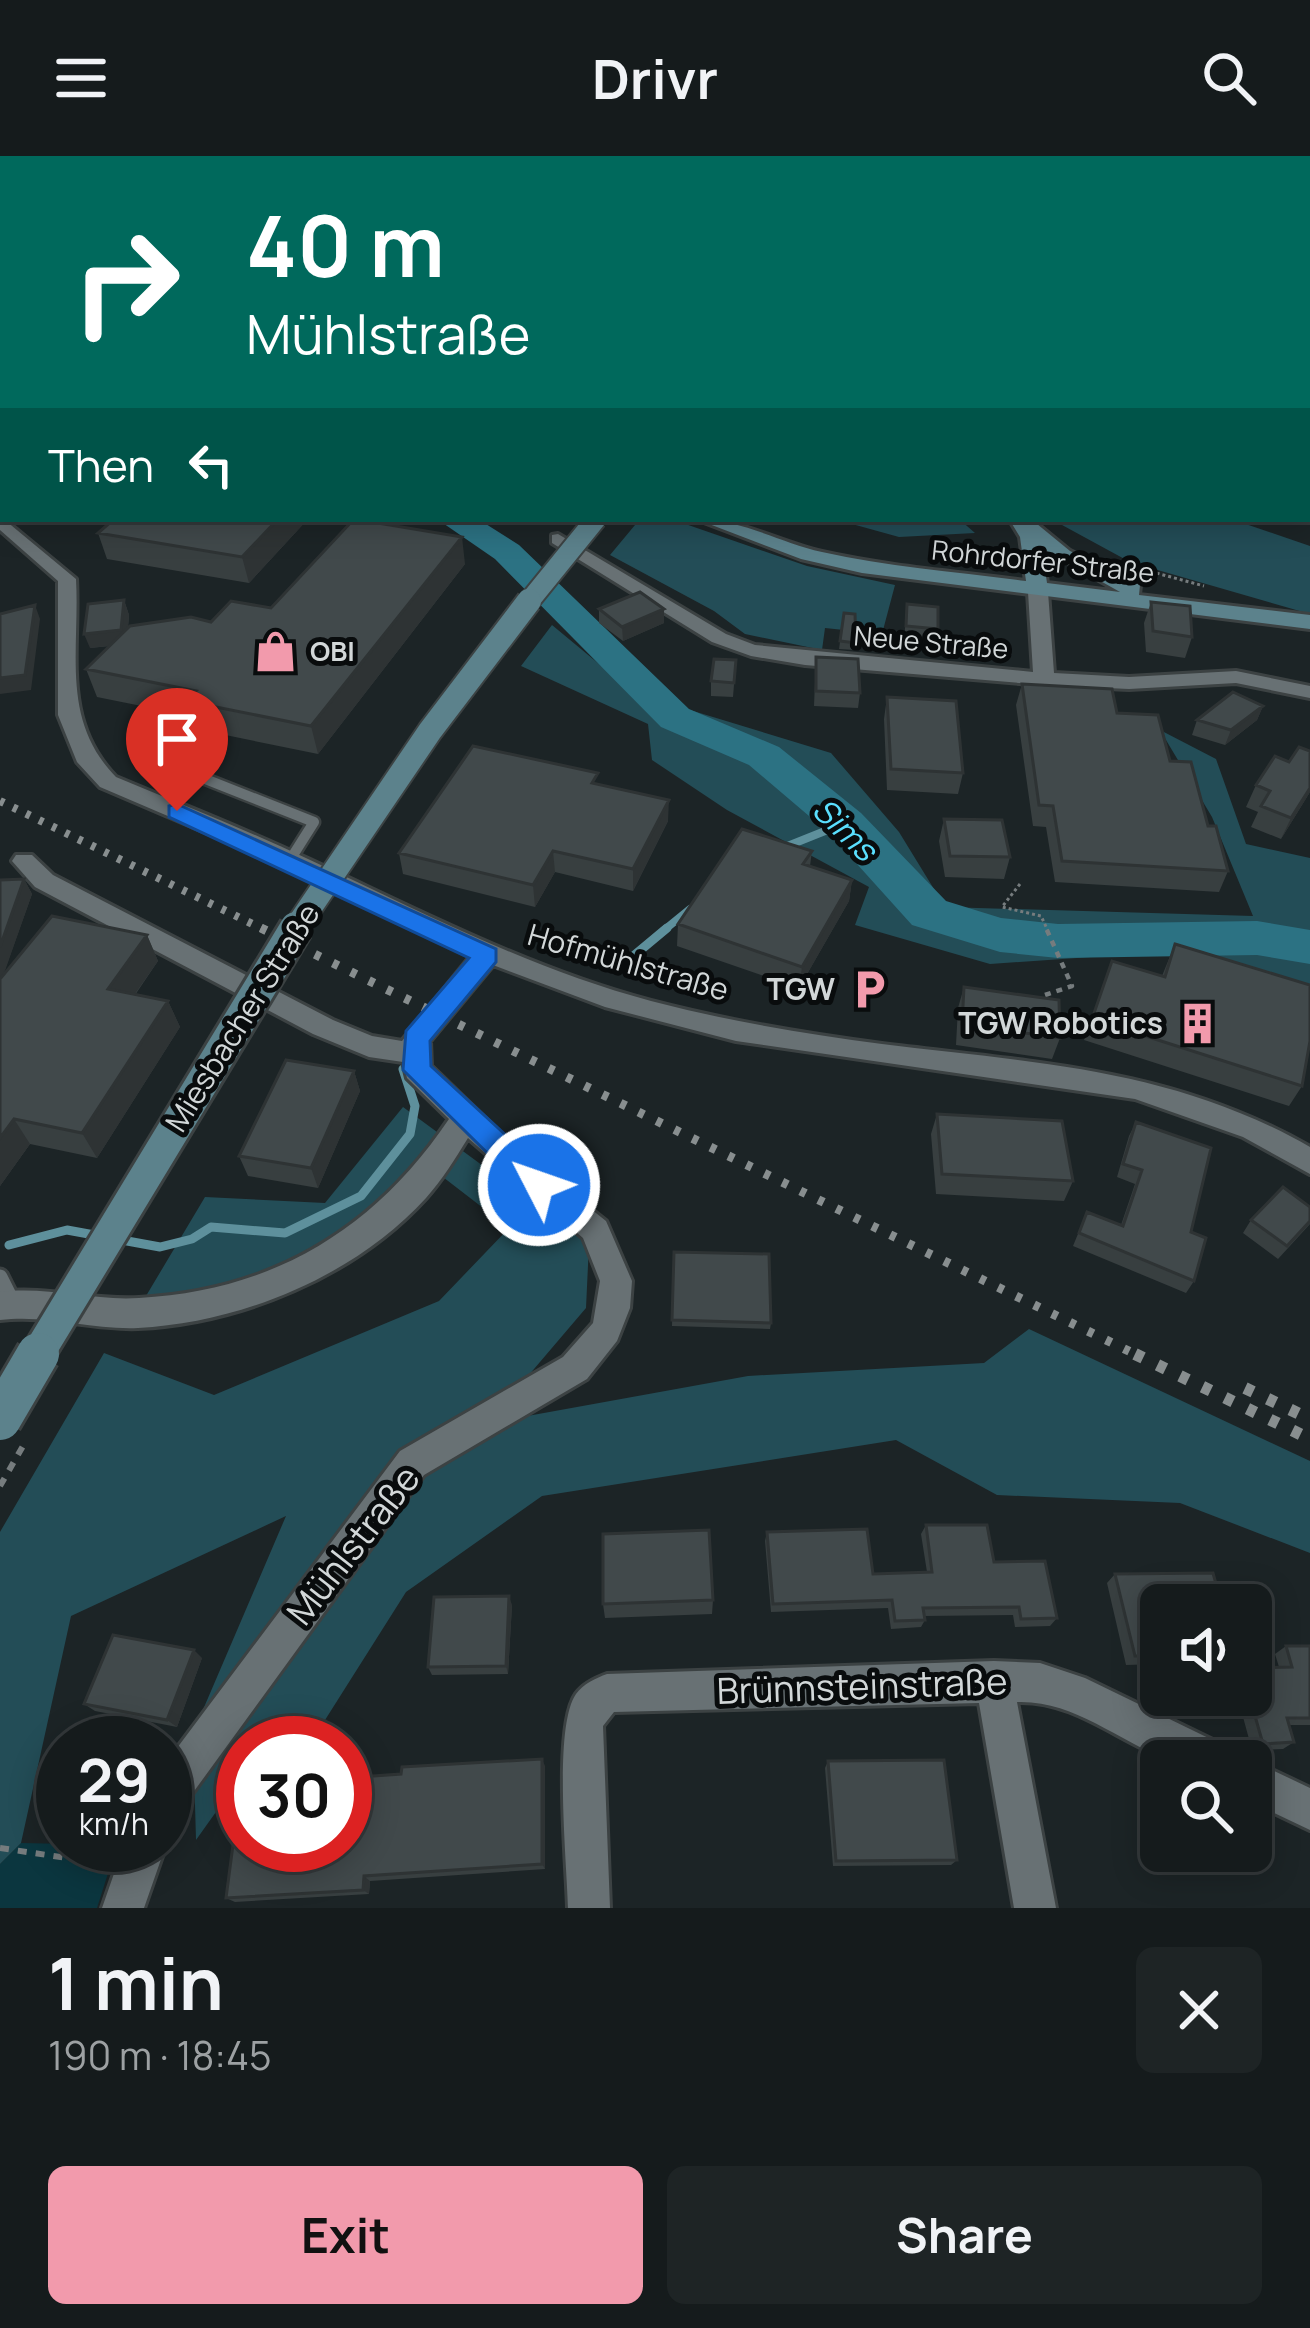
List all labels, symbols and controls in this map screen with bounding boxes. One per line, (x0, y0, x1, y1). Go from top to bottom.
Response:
text: Drivr (592, 41, 718, 115)
icon: menu (48, 45, 114, 111)
icon: search (1196, 45, 1262, 111)
text: 40 m (246, 187, 445, 302)
icon: right (48, 204, 204, 360)
text: Mühlstraße (246, 296, 530, 370)
icon: left (178, 432, 244, 498)
text: Then (48, 434, 154, 496)
street label: Rohrdorfer Straße (930, 530, 1156, 591)
street label: Neue Straße (852, 616, 1010, 667)
shop icon: OBI (253, 629, 299, 675)
place label: OBI (310, 632, 355, 669)
pin (126, 688, 228, 811)
icon: arrive (144, 706, 210, 772)
water label: Sims (803, 787, 889, 872)
street label: Miesbacher Straße (155, 895, 328, 1139)
street label: Hofmühlstraße (523, 913, 734, 1010)
parking icon: TGW (846, 967, 892, 1013)
place label: TGW (766, 968, 835, 1009)
building icon: TGW Robotics (1174, 1001, 1220, 1047)
place label: TGW Robotics (958, 1002, 1163, 1043)
position arrow (476, 1122, 602, 1248)
street label: Mühlstraße (275, 1455, 430, 1634)
map controls (1140, 1584, 1272, 1872)
button: sound (1140, 1584, 1272, 1716)
street label: Brünnsteinstraße (716, 1656, 1008, 1715)
speed limit sign: 30 (216, 1716, 372, 1872)
text: 29 (77, 1738, 151, 1820)
button: search (1140, 1740, 1272, 1872)
text: km/h (79, 1803, 149, 1844)
text: 1 min (48, 1933, 224, 2032)
button: close (1136, 1947, 1262, 2073)
text: 190 m · 18:45 (48, 2028, 272, 2082)
button: Exit (48, 2166, 643, 2304)
button: Share (667, 2166, 1262, 2304)

